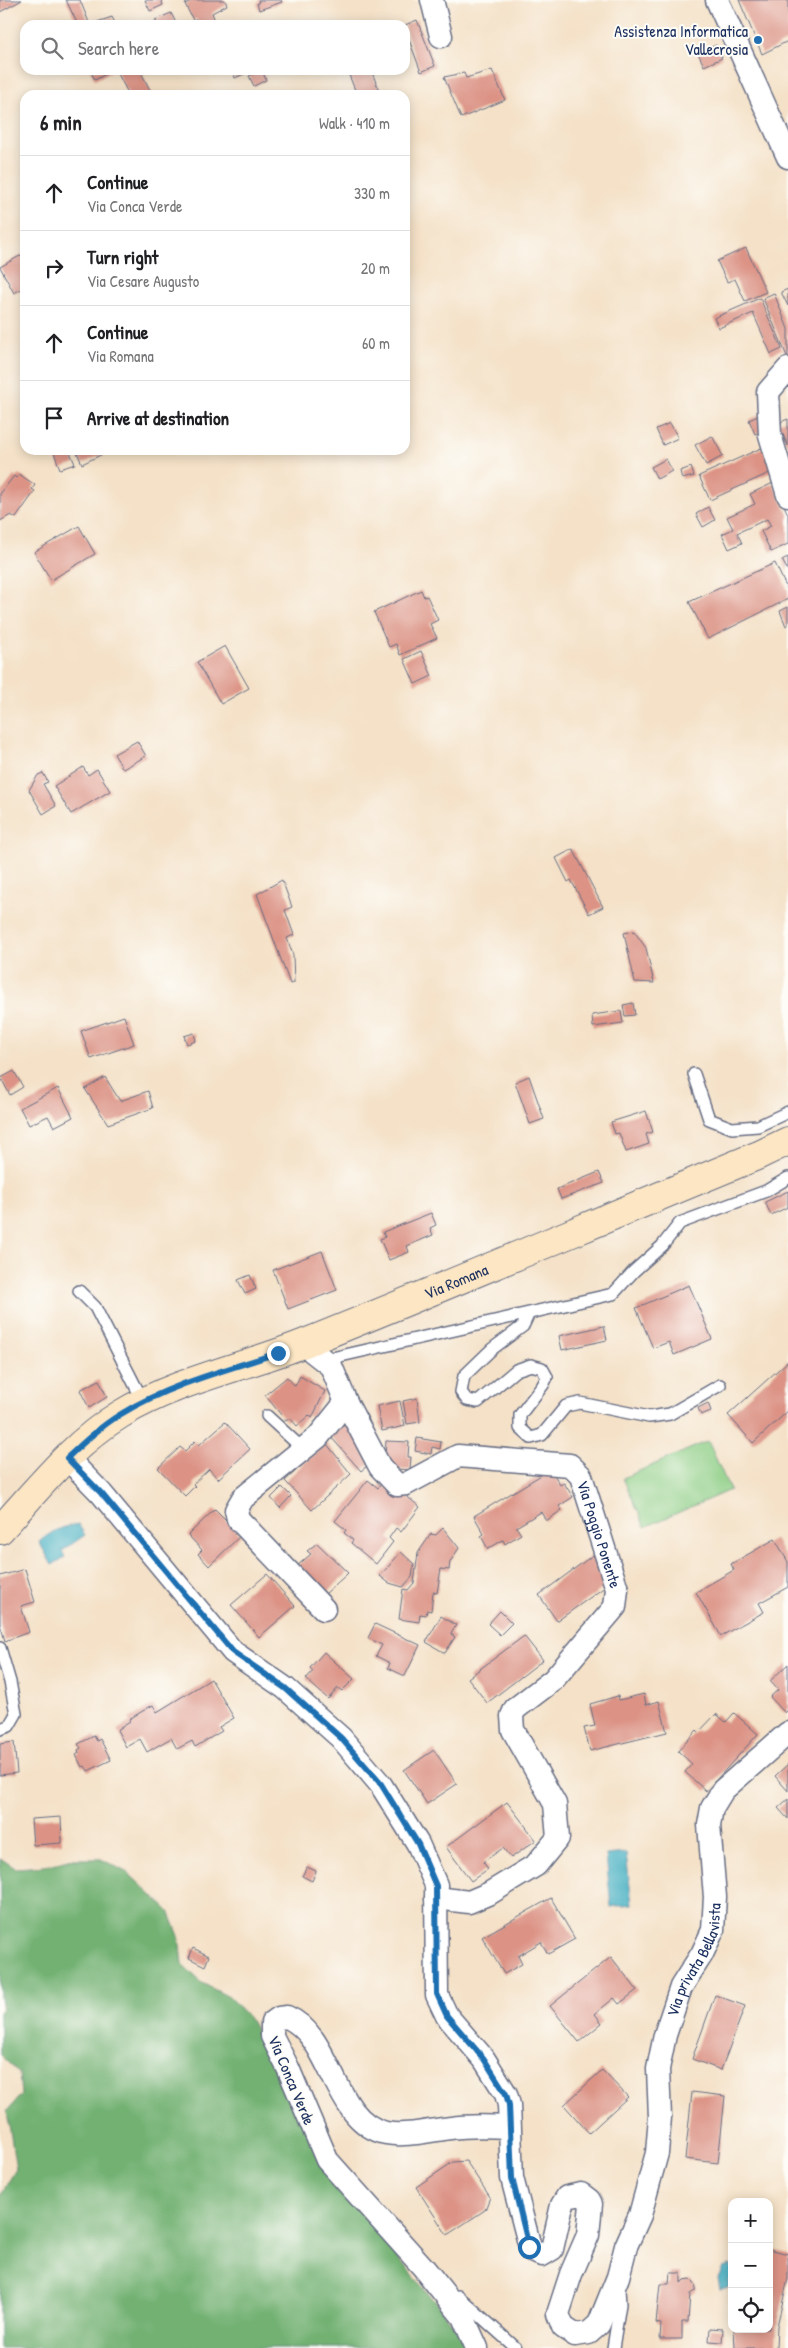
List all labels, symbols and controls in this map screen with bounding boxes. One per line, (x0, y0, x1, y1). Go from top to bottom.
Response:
search box (20, 20, 410, 75)
place label: Assistenza Informatica Vallecrosia (614, 20, 748, 60)
icon: search (38, 34, 66, 62)
marker: Assistenza Informatica Vallecrosia (752, 34, 764, 46)
text: Search here (78, 35, 159, 61)
text: 6 min (40, 108, 82, 137)
text: Walk · 410 m (319, 112, 390, 134)
text: Continue (87, 169, 148, 195)
icon: ahead (40, 179, 68, 207)
text: 330 m (354, 182, 390, 204)
text: Via Conca Verde (87, 195, 182, 217)
text: Turn right (87, 244, 158, 270)
icon: right (40, 254, 68, 282)
text: 20 m (361, 257, 390, 279)
text: Via Cesare Augusto (87, 270, 199, 292)
text: Continue (87, 319, 148, 345)
icon: ahead (40, 329, 68, 357)
text: 60 m (362, 332, 390, 354)
text: Via Romana (87, 345, 154, 367)
icon: arrive (40, 404, 68, 432)
text: Arrive at destination (87, 405, 229, 431)
street label: Via Romana (421, 1258, 491, 1304)
route end (267, 1342, 290, 1365)
street label: Via Poggio Ponente (572, 1477, 627, 1591)
street label: Via privata Bellavista (661, 1902, 726, 2019)
street label: Via Conca Verde (263, 2032, 321, 2129)
map controls (728, 2198, 773, 2333)
button: + (728, 2198, 773, 2243)
route start (518, 2236, 541, 2259)
button: − (728, 2243, 773, 2288)
button: locate (728, 2288, 773, 2333)

